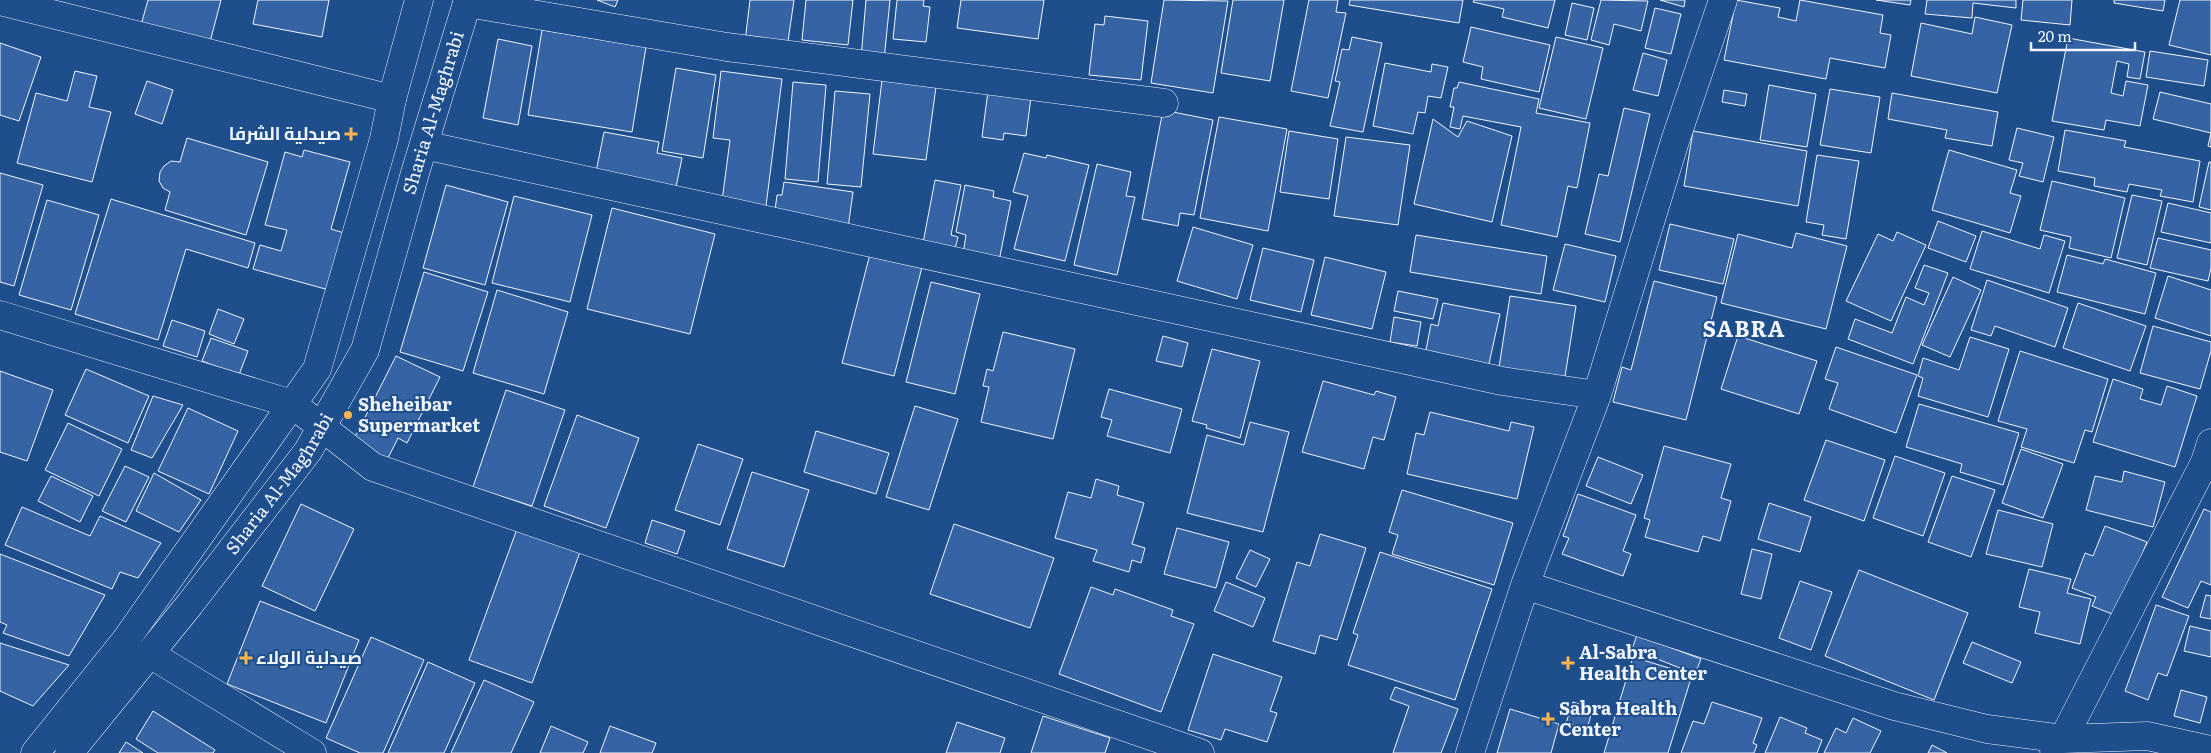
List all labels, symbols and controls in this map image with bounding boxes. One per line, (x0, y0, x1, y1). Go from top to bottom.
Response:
scale bar (2031, 20, 2135, 52)
text: 20 m (2038, 24, 2072, 47)
street label: Sharia Al-Maghrabi (395, 27, 470, 197)
place label: صيدلية الشرفا (229, 119, 341, 146)
marker: صيدلية الشرفا (345, 128, 357, 140)
district label: SABRA (1703, 311, 1785, 344)
place label: Sheheibar Supermarket (358, 390, 480, 438)
street label: Sharia Al-Maghrabi (218, 407, 339, 560)
marker: Sheheibar Supermarket (342, 409, 354, 421)
place label: Al-Sabra Health Center (1579, 638, 1707, 686)
place label: صيدلية الولاء (256, 643, 362, 670)
marker: صيدلية الولاء (240, 652, 252, 664)
marker: Al-Sabra Health Center (1561, 656, 1575, 670)
place label: Sabra Health Center (1559, 694, 1677, 742)
marker: Sabra Health Center (1541, 712, 1555, 726)

